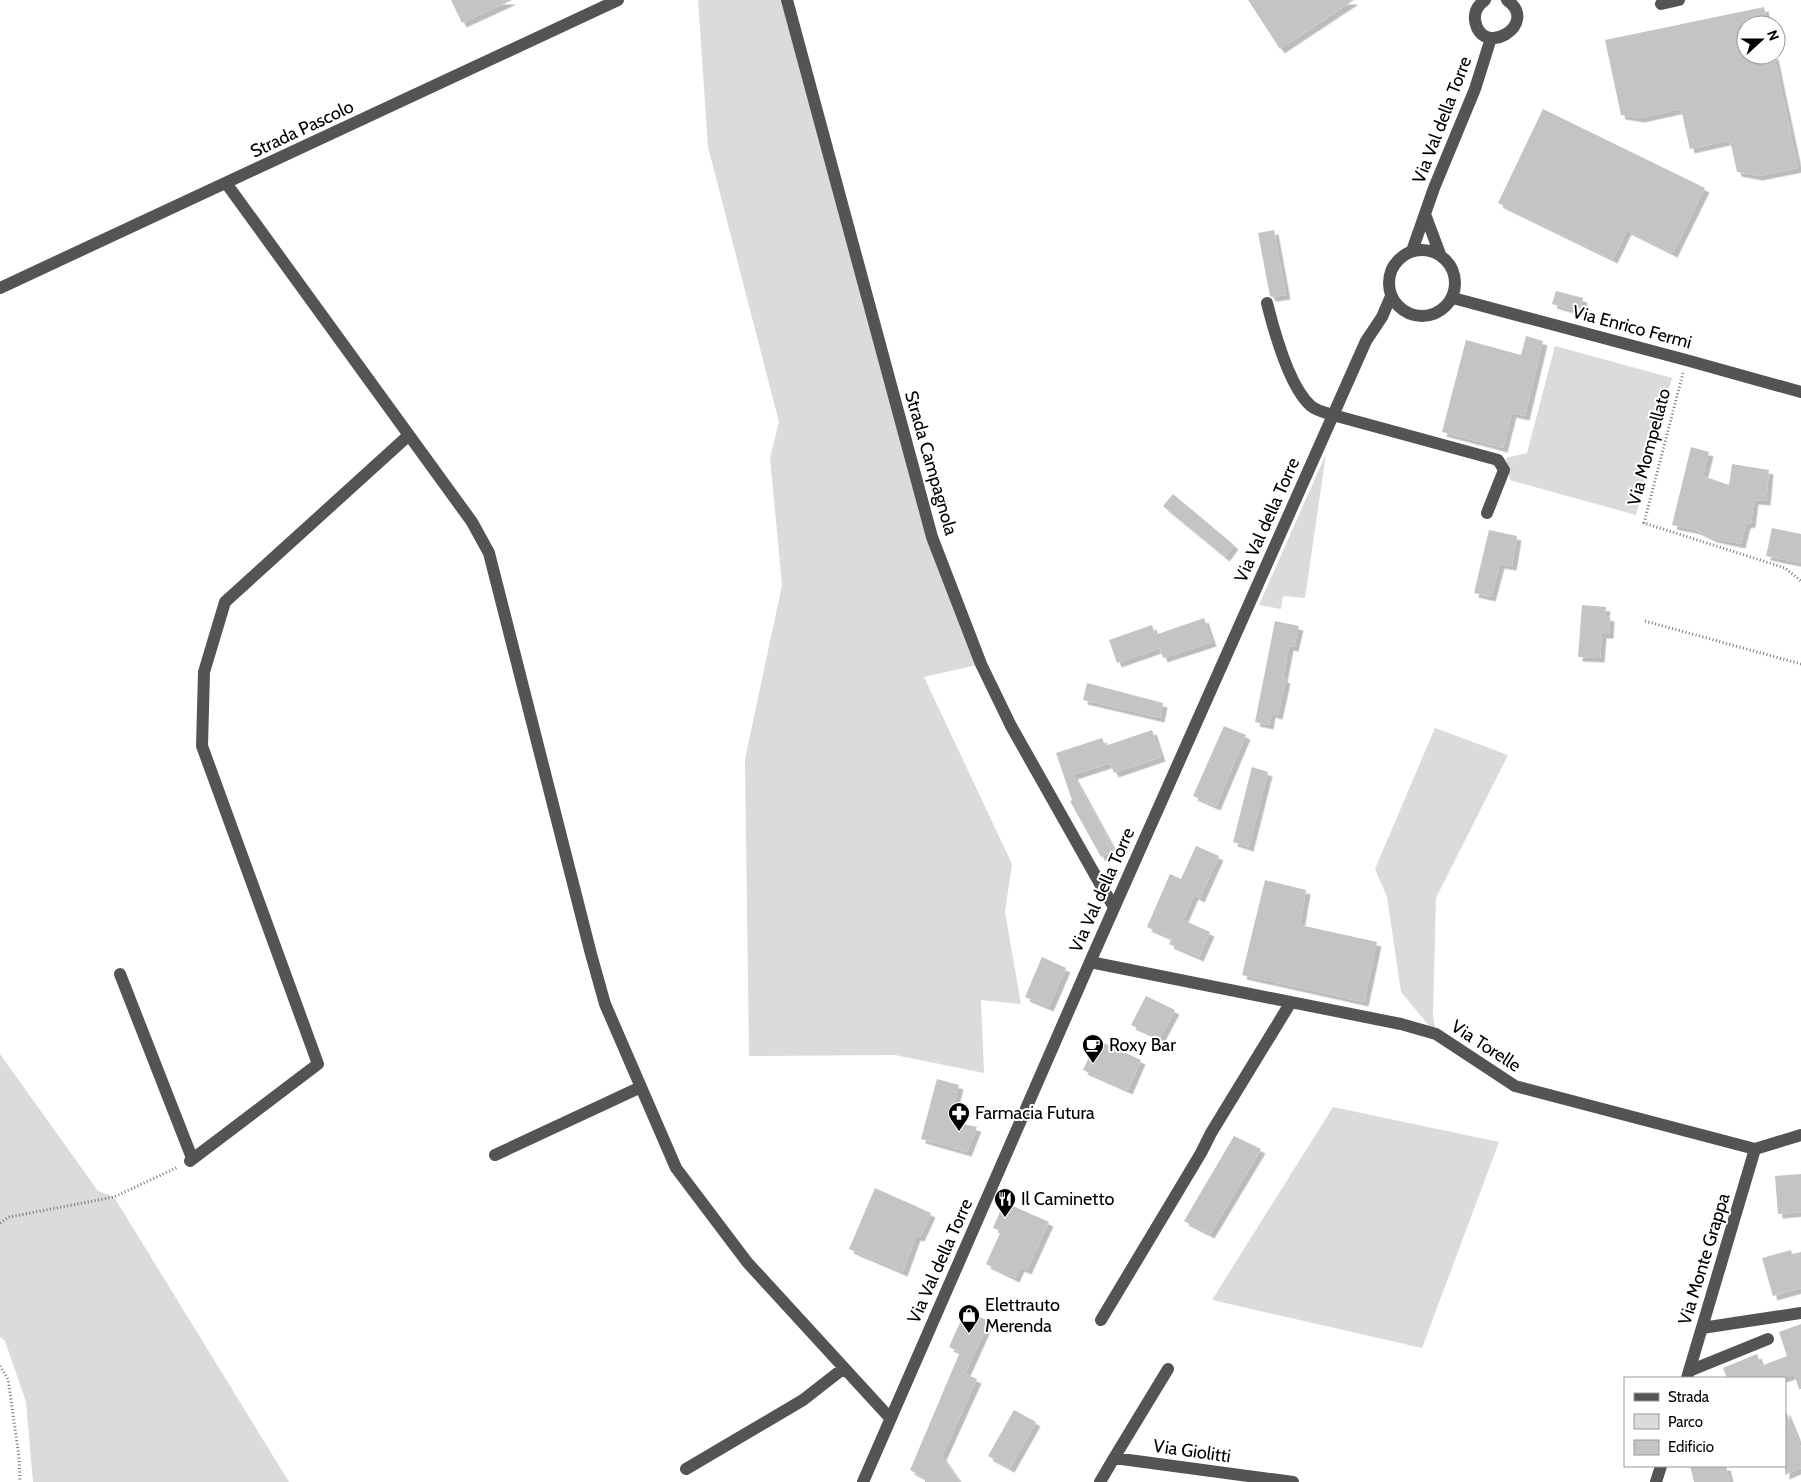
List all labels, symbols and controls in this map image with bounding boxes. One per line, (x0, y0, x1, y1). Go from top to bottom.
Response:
north arrow (1736, 15, 1786, 65)
text: N (1763, 27, 1783, 43)
street label: Via Val della Torre (1408, 53, 1476, 187)
street label: Strada Pascolo (247, 95, 357, 162)
street label: Via Enrico Fermi (1570, 300, 1694, 354)
street label: Via Mompellato (1623, 386, 1675, 508)
street label: Strada Campagnola (900, 388, 962, 538)
street label: Via Val della Torre (1230, 454, 1304, 586)
street label: Via Val della Torre (1065, 824, 1139, 956)
street label: Via Torelle (1447, 1015, 1525, 1077)
cafe icon: Roxy Bar (1081, 1033, 1105, 1064)
place label: Roxy Bar (1109, 1034, 1176, 1056)
pharmacy icon: Farmacia Futura (947, 1101, 971, 1132)
place label: Farmacia Futura (975, 1102, 1095, 1124)
restaurant icon: Il Caminetto (993, 1187, 1017, 1218)
place label: Il Caminetto (1021, 1188, 1114, 1210)
street label: Via Monte Grappa (1674, 1190, 1735, 1328)
street label: Via Val della Torre (903, 1195, 977, 1327)
place label: Elettrauto Merenda (985, 1294, 1060, 1337)
shop icon: Elettrauto Merenda (957, 1303, 981, 1334)
legend (1624, 1377, 1786, 1467)
text: Strada (1668, 1388, 1710, 1406)
text: Parco (1668, 1413, 1703, 1431)
street label: Via Giolitti (1152, 1435, 1232, 1467)
text: Edificio (1668, 1438, 1714, 1456)

